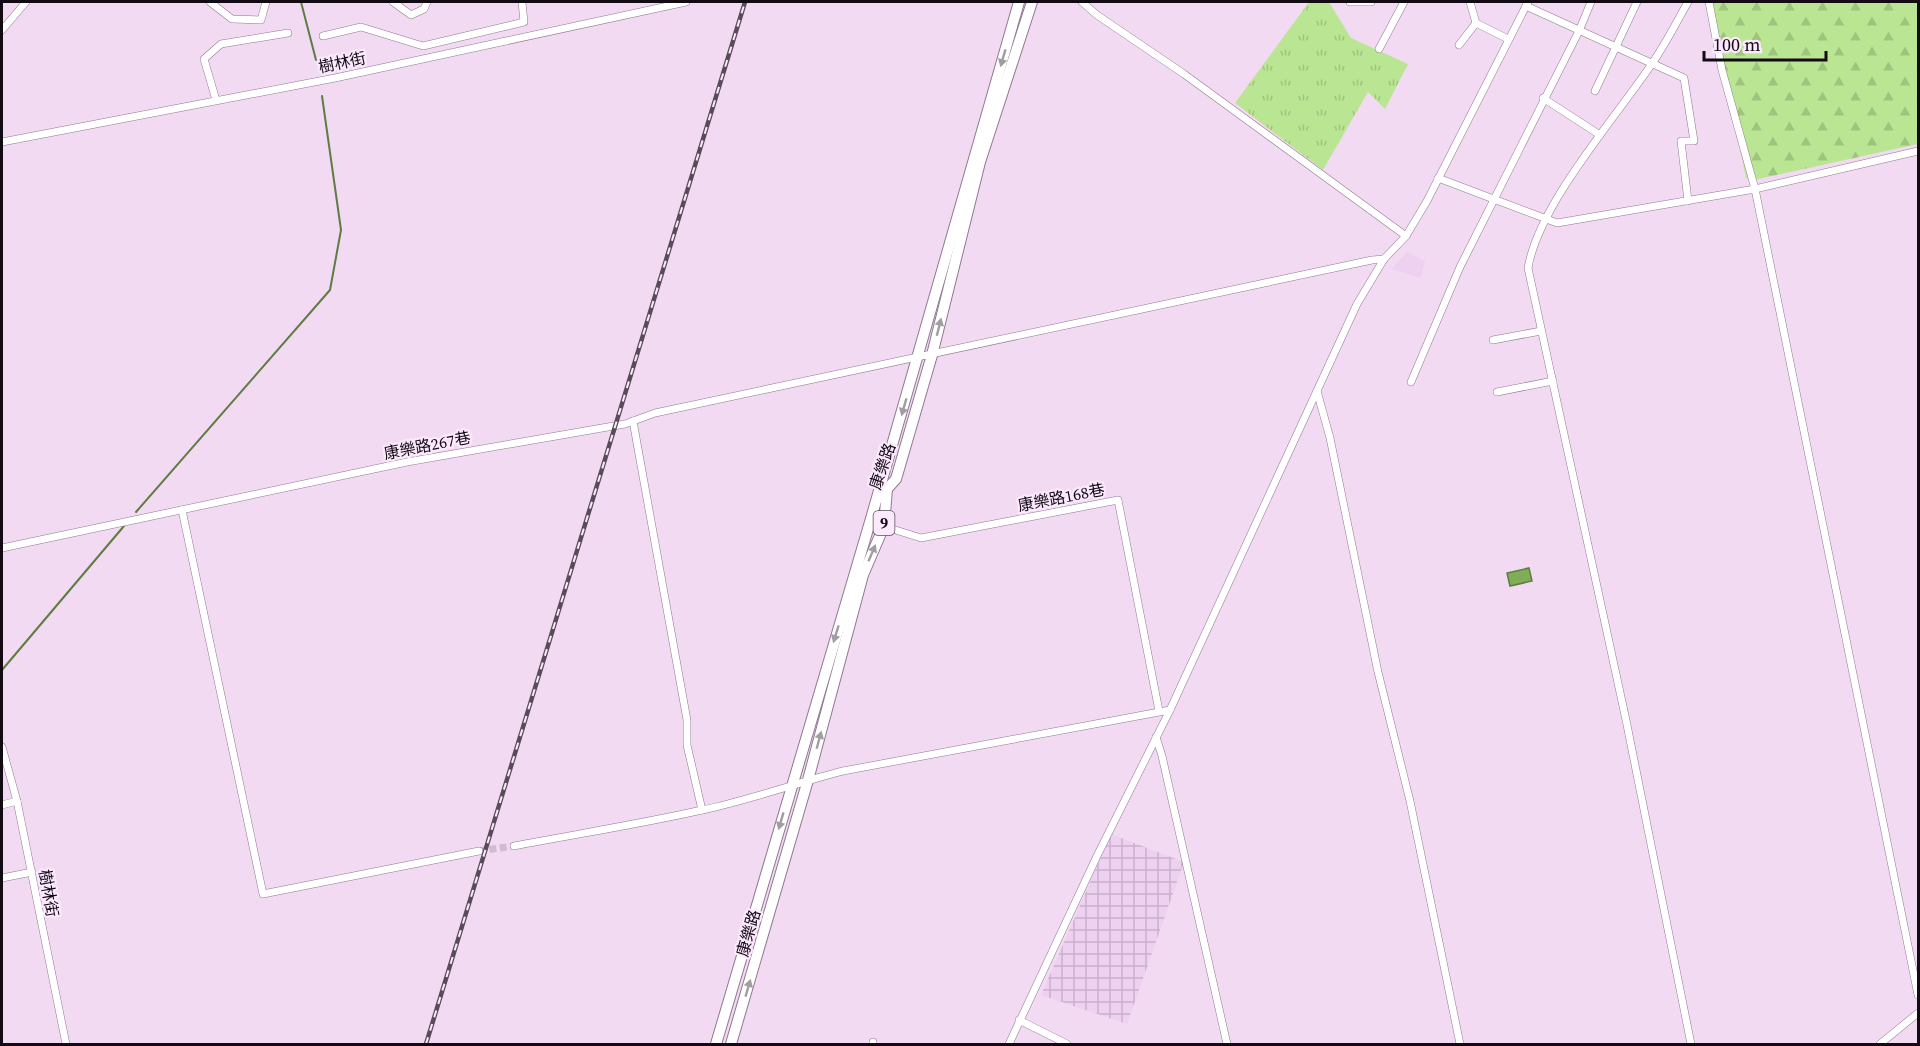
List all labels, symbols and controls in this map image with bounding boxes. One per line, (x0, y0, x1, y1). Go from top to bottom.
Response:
scale bar (1704, 24, 1826, 62)
text: 100 m (1713, 32, 1760, 57)
street label: 樹林街 (316, 46, 368, 78)
one-way arrow (997, 49, 1007, 67)
one-way arrow (934, 318, 944, 337)
one-way arrow (898, 398, 908, 416)
street label: 康樂路267巷 (382, 426, 472, 464)
street label: 康樂路 (864, 440, 900, 492)
street label: 康樂路168巷 (1016, 478, 1106, 516)
road number: 9 (874, 511, 894, 535)
one-way arrow (868, 544, 877, 562)
one-way arrow (831, 625, 841, 643)
one-way arrow (815, 731, 824, 749)
one-way arrow (776, 812, 785, 830)
street label: 樹林街 (34, 867, 64, 919)
street label: 康樂路 (731, 907, 765, 959)
one-way arrow (744, 979, 753, 997)

